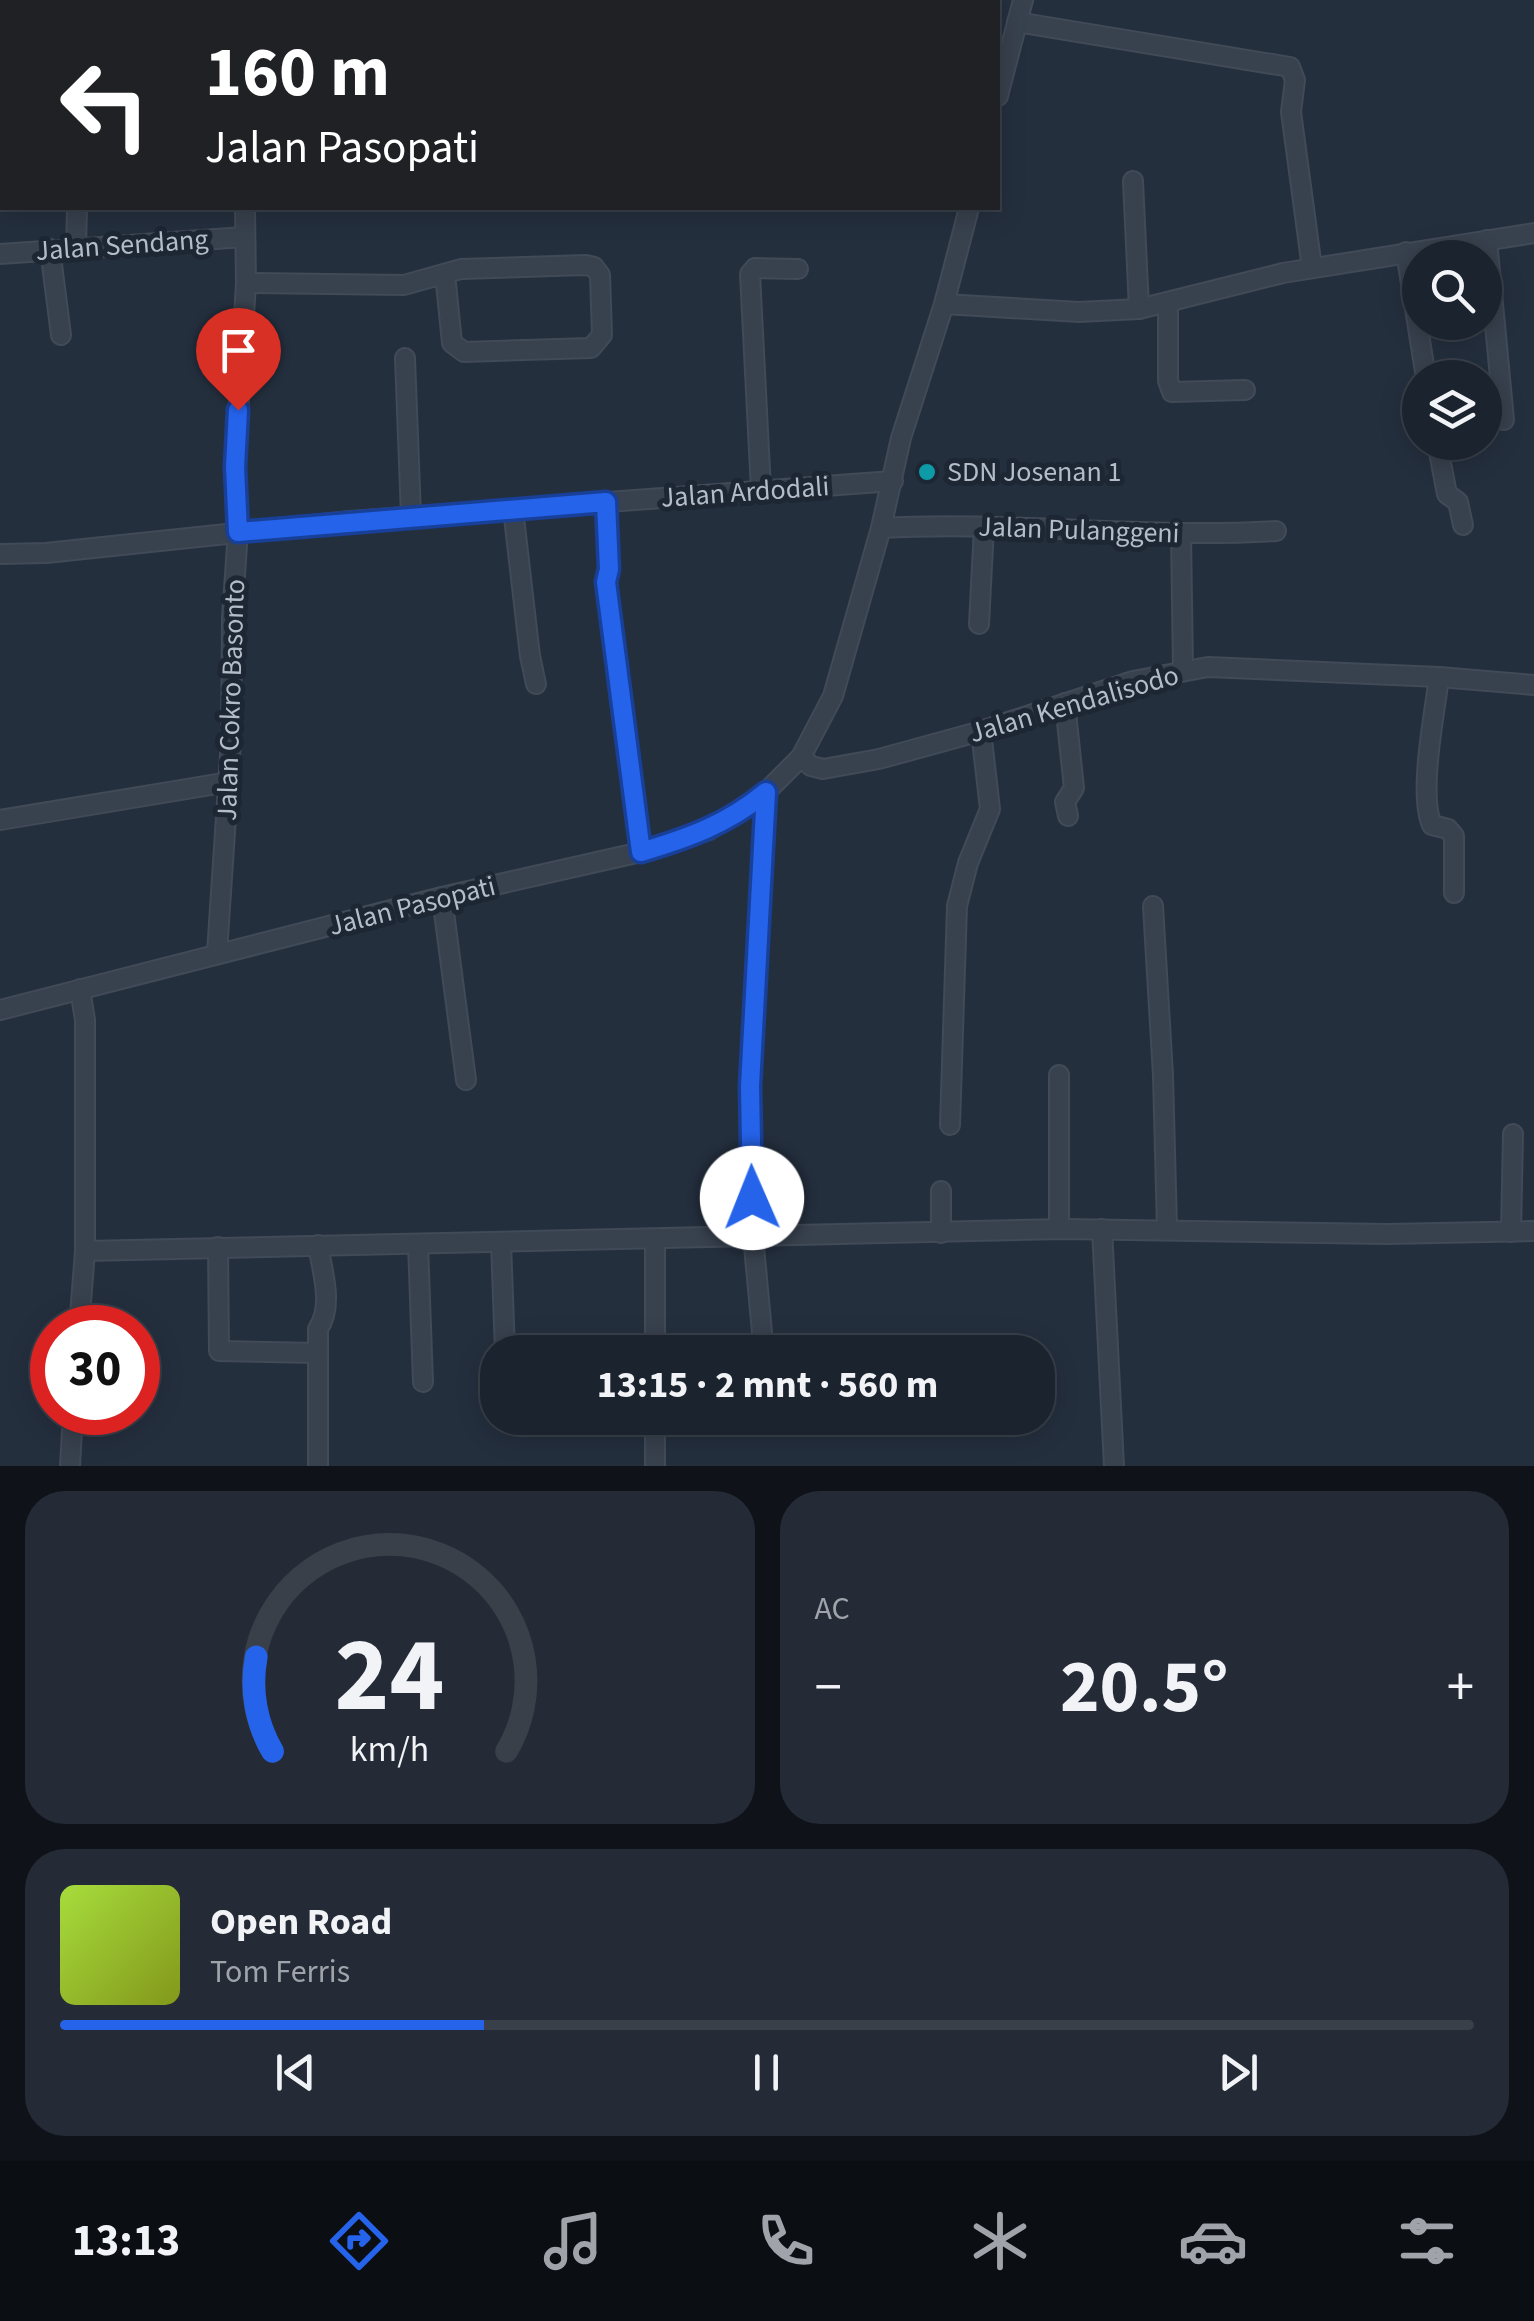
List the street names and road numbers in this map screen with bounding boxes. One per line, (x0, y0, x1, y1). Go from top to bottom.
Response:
street label: Jalan Sendang (34, 219, 210, 271)
street label: Jalan Ardodali (659, 466, 831, 518)
street label: Jalan Pulanggeni (978, 506, 1180, 554)
street label: Jalan Cokro Basonto (207, 578, 255, 822)
street label: Jalan Kendalisodo (965, 655, 1183, 753)
street label: Jalan Pasopati (324, 866, 500, 946)

